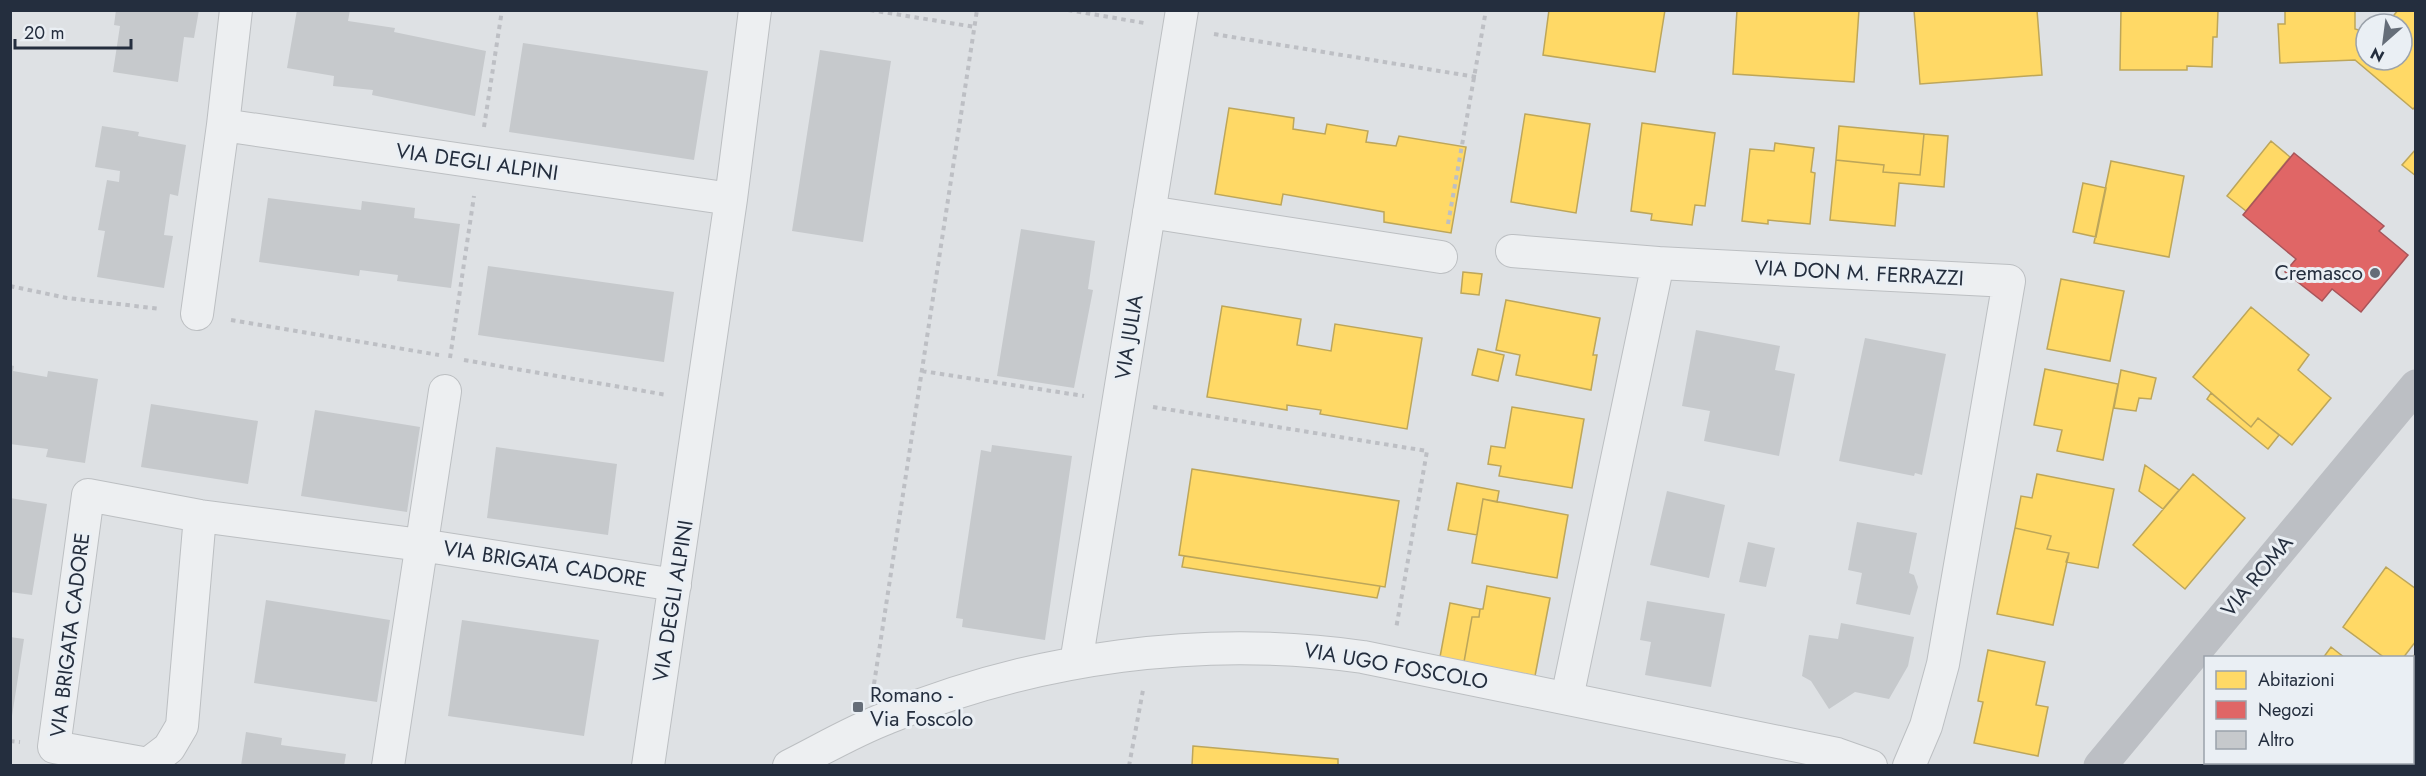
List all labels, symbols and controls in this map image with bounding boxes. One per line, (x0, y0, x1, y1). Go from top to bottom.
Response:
scale bar (15, 12, 130, 50)
north arrow (2354, 12, 2414, 72)
text: 20 m (24, 20, 64, 46)
text: N (2366, 42, 2388, 68)
street label: VIA DEGLI ALPINI (394, 136, 560, 188)
street label: VIA DON M. FERRAZZI (1754, 253, 1964, 293)
place label: Cremasco (2274, 258, 2363, 288)
marker: Cremasco (2368, 266, 2382, 280)
street label: VIA JULIA (1107, 292, 1151, 382)
street label: VIA DEGLI ALPINI (645, 518, 701, 684)
street label: VIA ROMA (2214, 529, 2300, 623)
street label: VIA BRIGATA CADORE (43, 531, 97, 739)
street label: VIA BRIGATA CADORE (441, 533, 649, 595)
street label: VIA UGO FOSCOLO (1302, 635, 1490, 697)
legend (2204, 656, 2414, 764)
text: Abitazioni (2258, 667, 2335, 693)
place label: Romano - Via Foscolo (870, 680, 973, 734)
text: Negozi (2258, 697, 2314, 723)
marker: Romano - Via Foscolo (851, 700, 865, 714)
text: Altro (2258, 727, 2294, 753)

